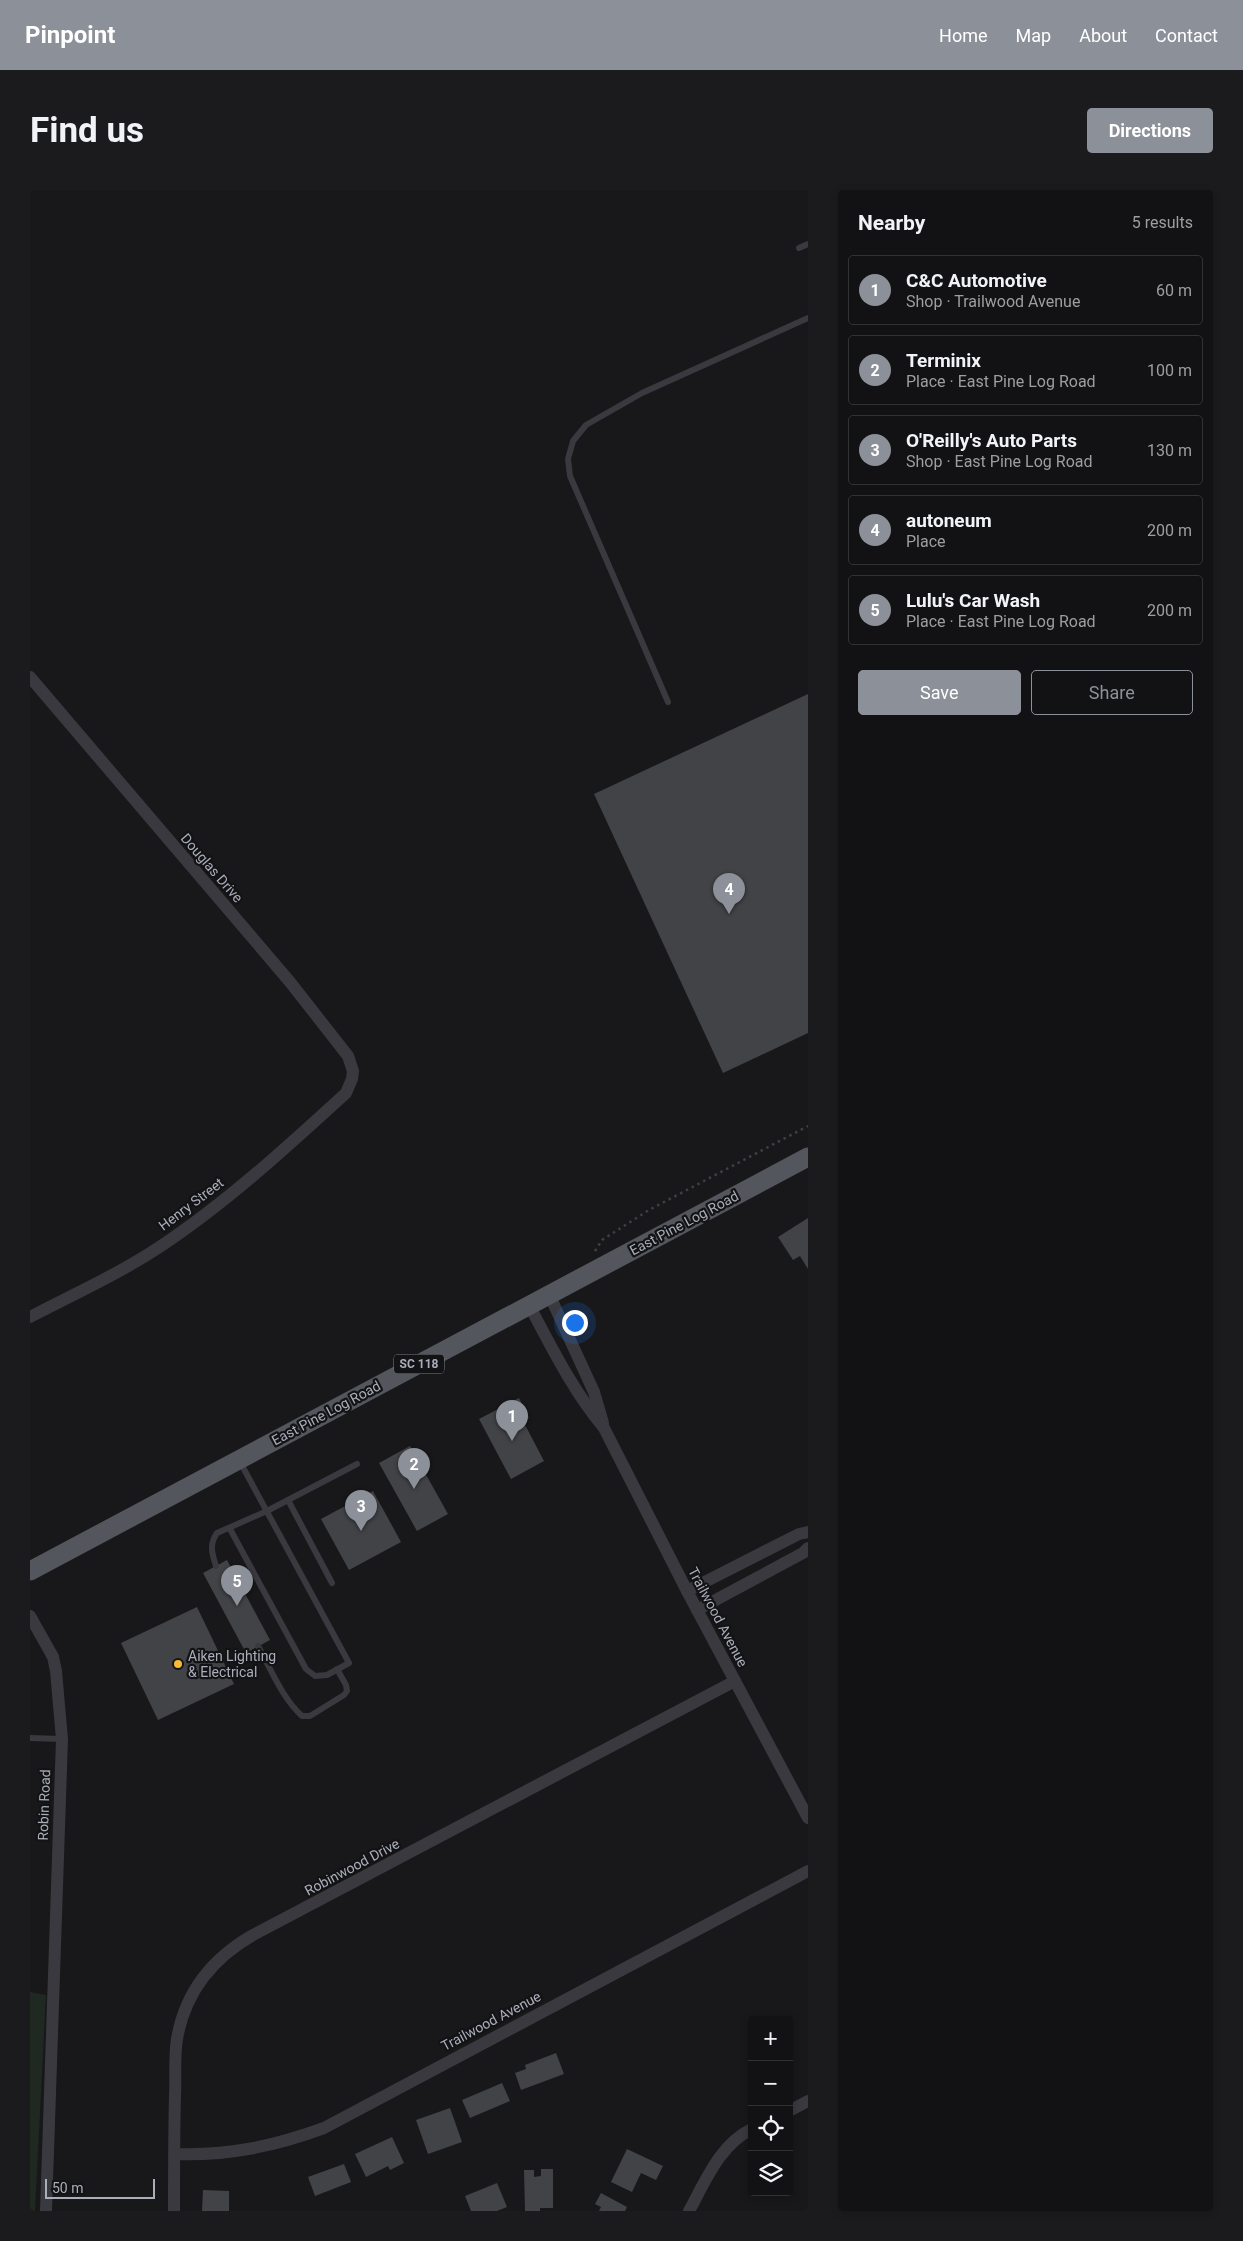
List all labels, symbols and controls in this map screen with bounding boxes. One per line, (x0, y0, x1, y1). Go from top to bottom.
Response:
text: Pinpoint (25, 21, 115, 49)
text: Home (939, 25, 988, 46)
text: Map (1016, 25, 1051, 46)
text: About (1079, 25, 1127, 46)
text: Contact (1155, 25, 1218, 46)
button: Directions (1087, 108, 1213, 153)
text: Find us (30, 110, 144, 151)
text: Nearby (858, 211, 925, 235)
text: 5 results (1132, 213, 1193, 232)
text: C&C Automotive (906, 269, 1047, 292)
text: 1 (870, 281, 880, 300)
text: 60 m (1156, 281, 1192, 300)
text: Shop · Trailwood Avenue (906, 292, 1080, 311)
text: Terminix (906, 349, 981, 372)
text: 2 (870, 361, 880, 380)
text: 100 m (1147, 361, 1192, 380)
text: Place · East Pine Log Road (906, 372, 1096, 391)
text: O'Reilly's Auto Parts (906, 429, 1077, 452)
text: 3 (870, 441, 880, 460)
text: 130 m (1147, 441, 1192, 460)
text: Shop · East Pine Log Road (906, 452, 1092, 471)
text: autoneum (906, 509, 992, 532)
text: 4 (870, 521, 880, 540)
text: 200 m (1147, 521, 1192, 540)
text: Place (906, 532, 946, 551)
text: Lulu's Car Wash (906, 589, 1040, 612)
text: 5 (870, 601, 880, 620)
text: 200 m (1147, 601, 1192, 620)
text: Place · East Pine Log Road (906, 612, 1096, 631)
button: Save (858, 670, 1021, 715)
button: Share (1031, 670, 1193, 715)
street label: Douglas Drive (178, 830, 246, 906)
pin: 4 (713, 873, 745, 914)
street label: Henry Street (155, 1174, 227, 1234)
street label: East Pine Log Road (627, 1188, 741, 1258)
your location (562, 1310, 588, 1336)
road number: SC 118 (394, 1354, 444, 1374)
street label: East Pine Log Road (269, 1378, 383, 1448)
pin: 1 (496, 1400, 528, 1441)
pin: 2 (398, 1448, 430, 1489)
pin: 3 (345, 1490, 377, 1531)
pin: 5 (221, 1565, 253, 1606)
street label: Trailwood Avenue (685, 1565, 751, 1669)
place label: Aiken Lighting & Electrical (188, 1648, 276, 1680)
marker: Aiken Lighting & Electrical (172, 1658, 184, 1670)
street label: Robin Road (35, 1769, 53, 1841)
street label: Robinwood Drive (302, 1835, 402, 1899)
street label: Trailwood Avenue (439, 1988, 543, 2054)
map controls (748, 2016, 793, 2196)
button: + (748, 2016, 793, 2061)
button: − (748, 2061, 793, 2106)
button: locate (748, 2106, 793, 2151)
button: layers (748, 2151, 793, 2196)
scale bar (45, 2176, 155, 2199)
text: 50 m (52, 2180, 84, 2196)

